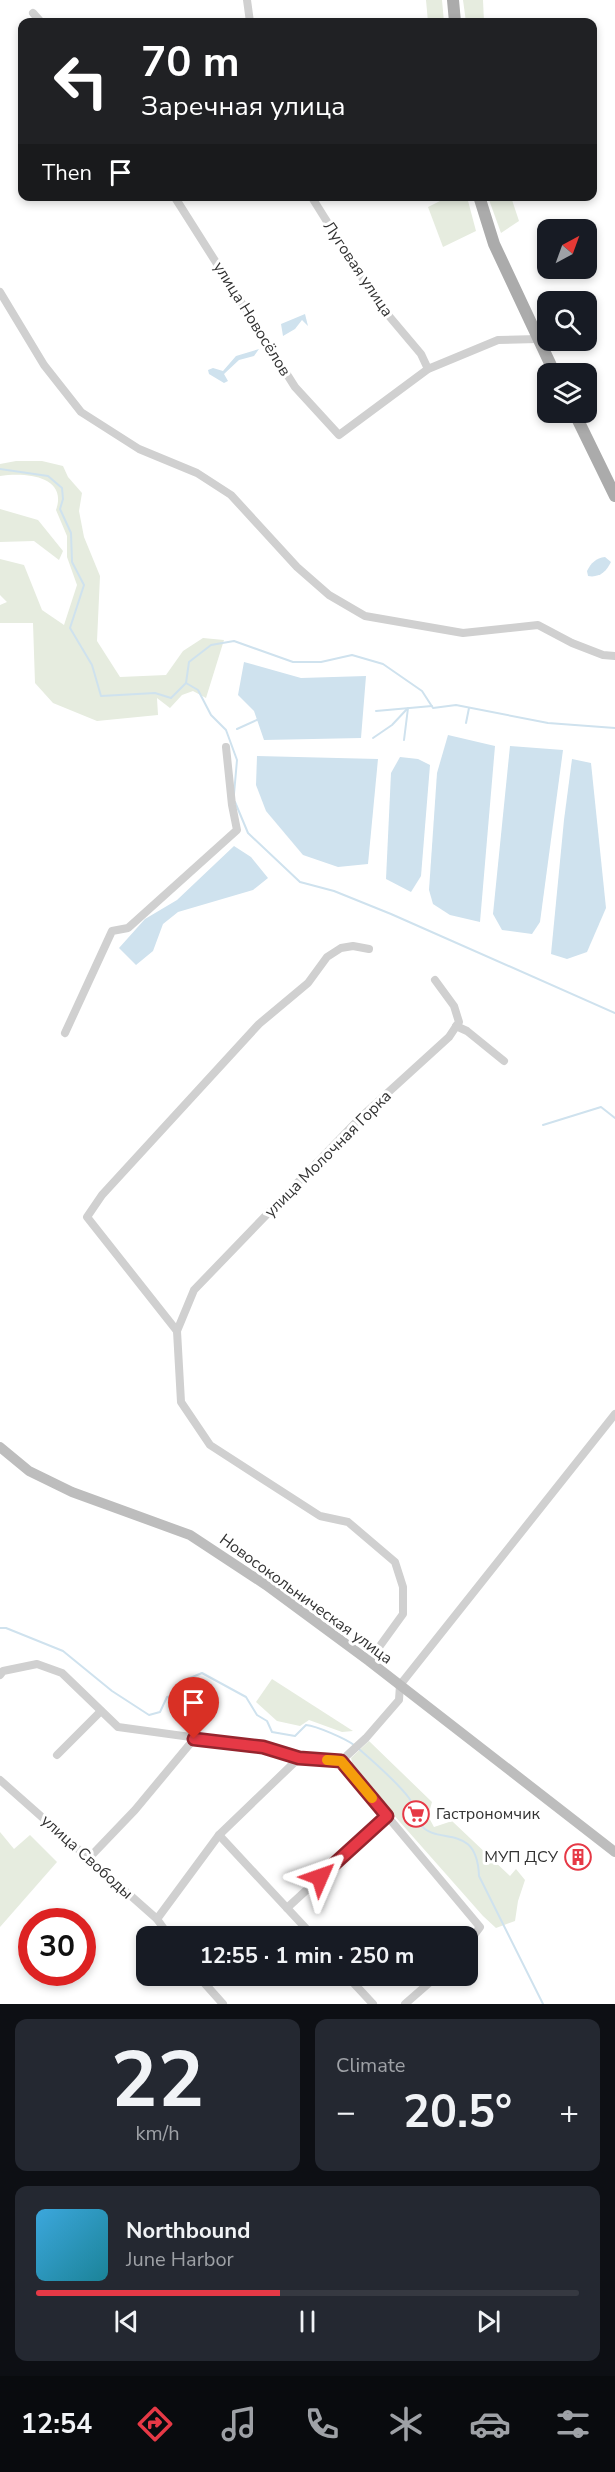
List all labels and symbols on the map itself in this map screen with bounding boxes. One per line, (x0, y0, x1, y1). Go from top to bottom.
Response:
street label: Луговая улица (318, 217, 398, 321)
north arrow (537, 219, 597, 279)
street label: улица Новосёлов (208, 258, 296, 381)
street label: улица Молочная Горка (260, 1086, 396, 1222)
street label: Новосокольническая улица (215, 1529, 397, 1669)
pin (168, 1677, 219, 1739)
supermarket icon: Гастрономчик (401, 1799, 431, 1829)
place label: Гастрономчик (436, 1803, 541, 1825)
street label: улица Свободы (36, 1810, 138, 1904)
building icon: МУП ДСУ (563, 1842, 593, 1872)
position arrow (288, 1845, 352, 1909)
place label: МУП ДСУ (484, 1846, 559, 1868)
speed limit sign: 30 (18, 1908, 96, 1986)

